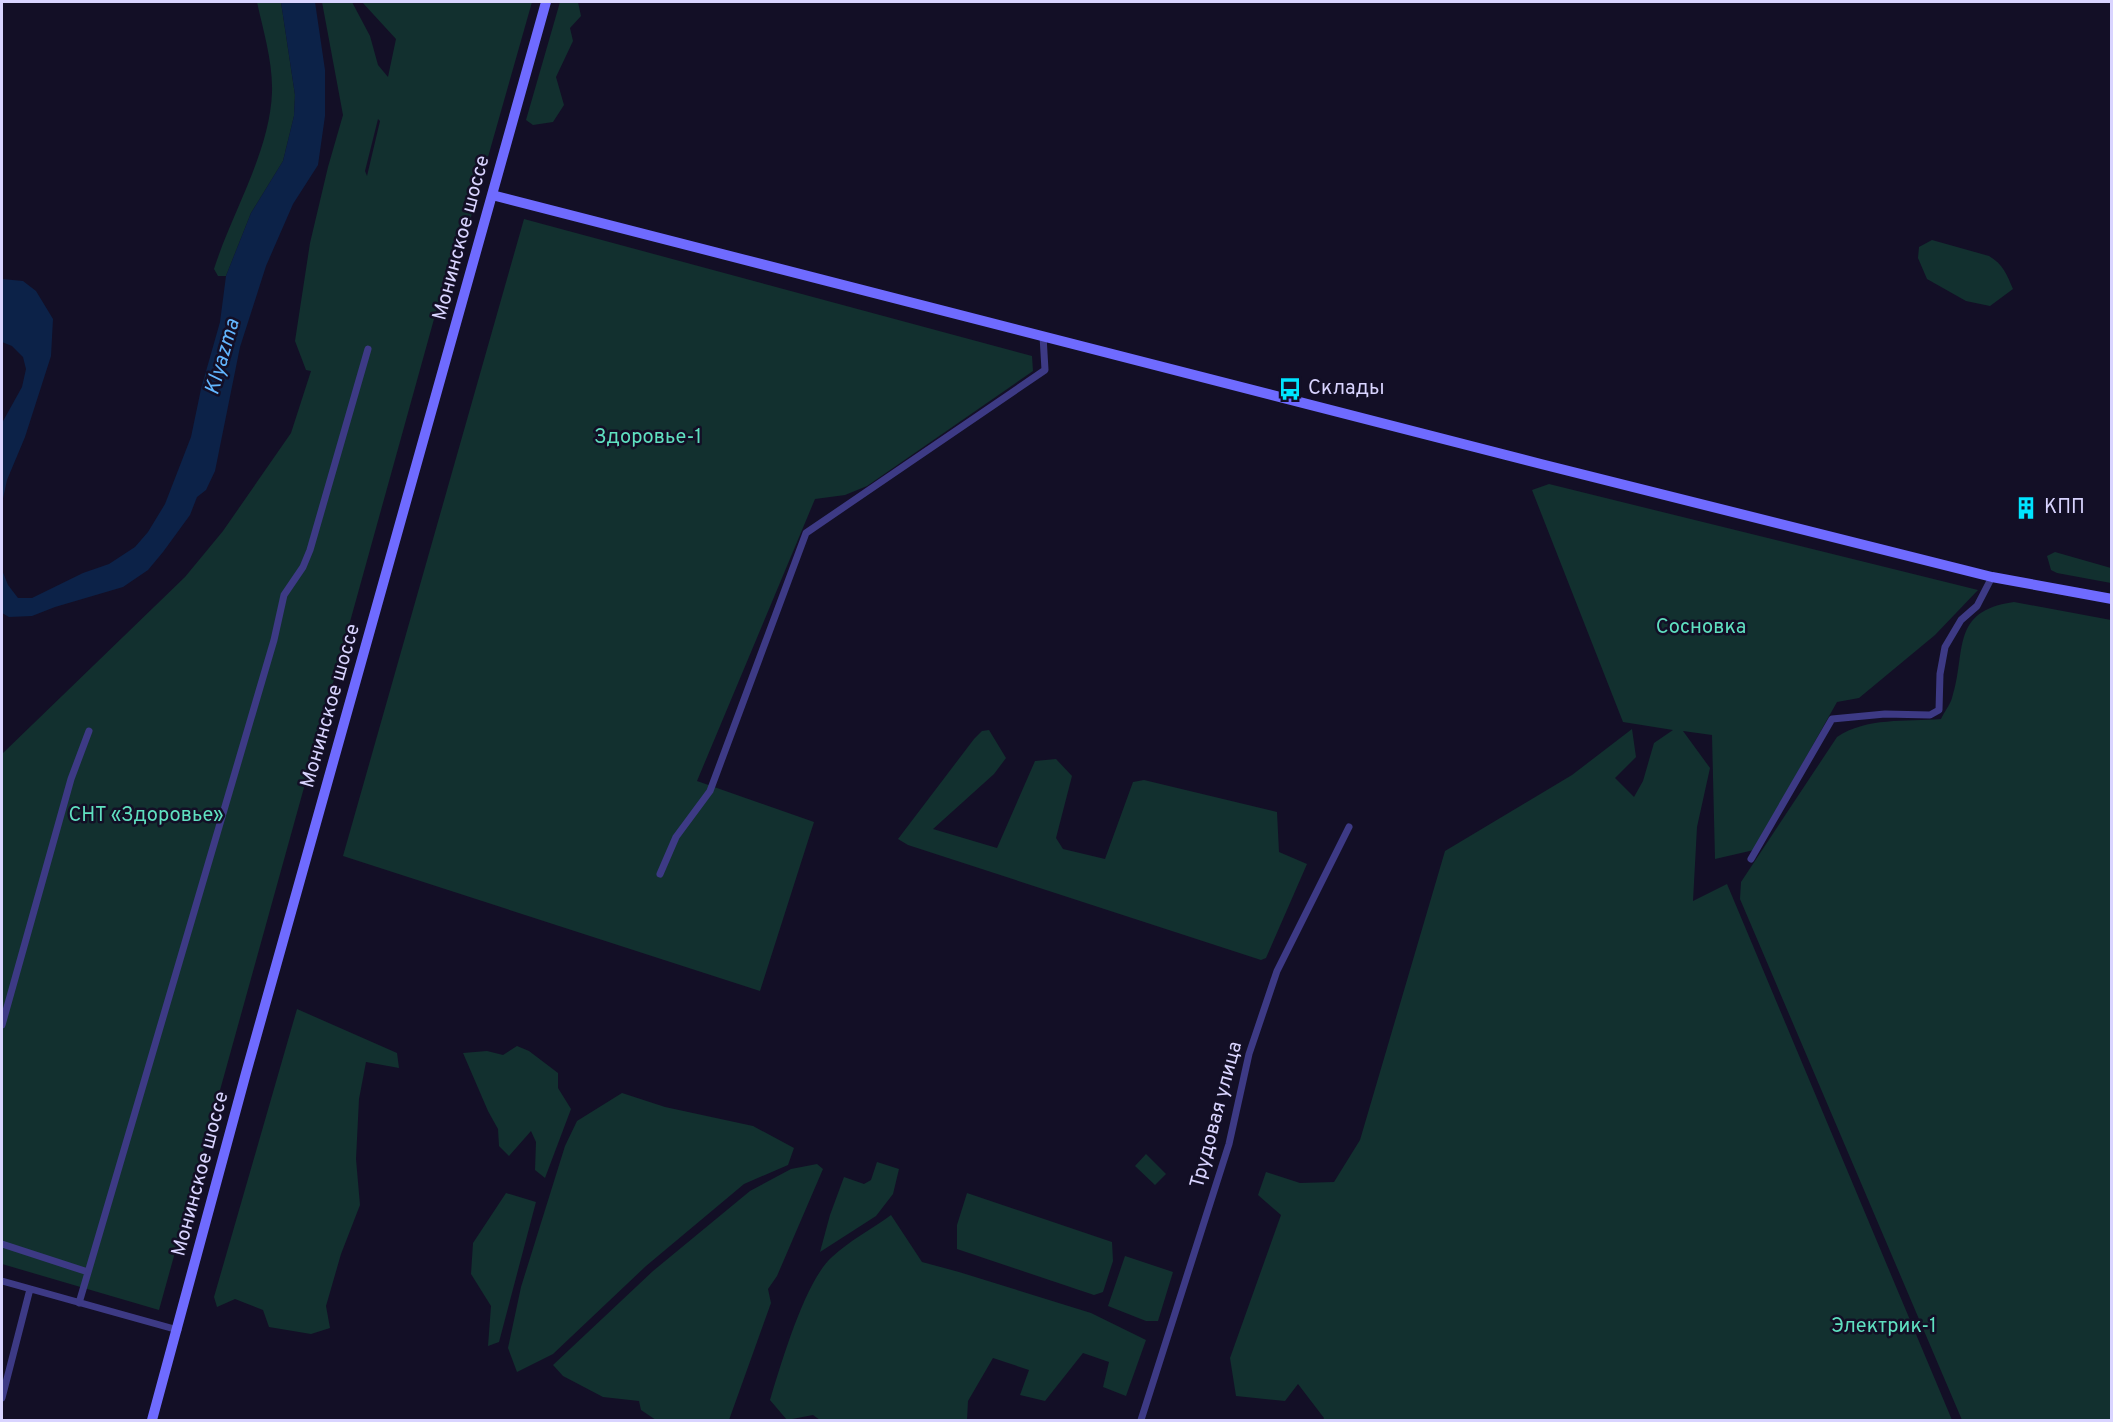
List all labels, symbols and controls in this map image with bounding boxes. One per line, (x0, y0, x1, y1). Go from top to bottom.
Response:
street label: Монинское шоссе (427, 153, 497, 323)
water label: Klyazma (199, 316, 247, 398)
bus stop icon: Склады (1277, 376, 1303, 402)
place label: Склады (1308, 376, 1385, 402)
park label: Здоровье-1 (594, 425, 702, 451)
building icon: КПП (2013, 495, 2039, 521)
place label: КПП (2044, 495, 2085, 521)
park label: Сосновка (1656, 615, 1746, 641)
street label: Монинское шоссе (295, 621, 367, 791)
park label: СНТ «Здоровье» (68, 803, 224, 829)
street label: Трудовая улица (1185, 1039, 1249, 1191)
street label: Монинское шоссе (166, 1089, 236, 1259)
park label: Электрик-1 (1831, 1314, 1937, 1340)

